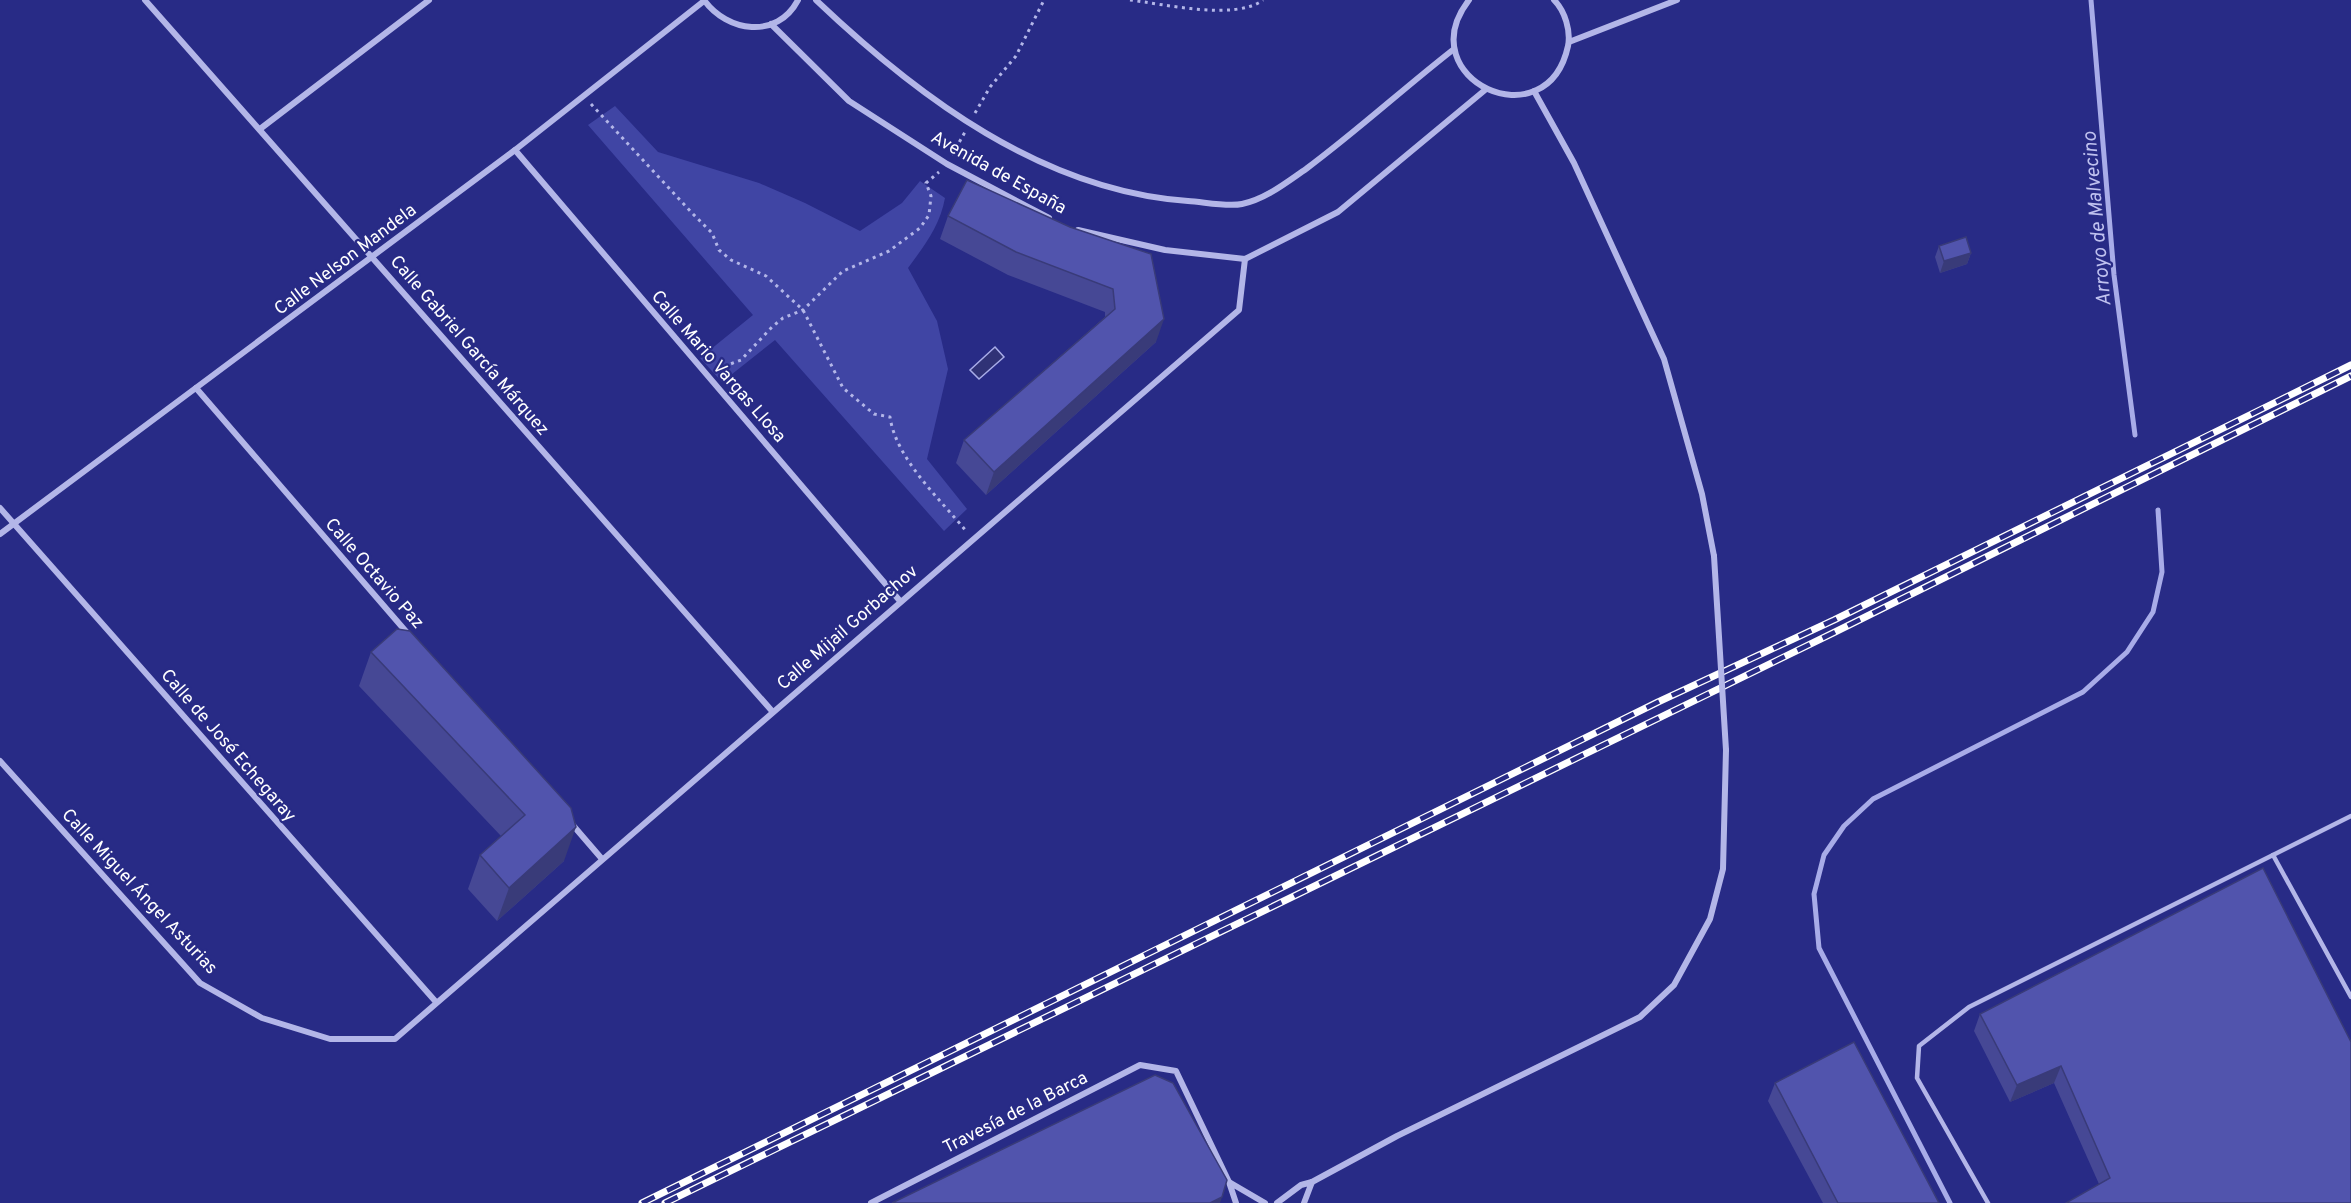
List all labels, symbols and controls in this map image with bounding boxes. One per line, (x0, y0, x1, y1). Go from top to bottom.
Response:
street label: Avenida de España (926, 127, 1070, 220)
water label: Arroyo de Malvecino (2077, 130, 2119, 307)
street label: Calle Nelson Mandela (270, 199, 422, 321)
street label: Calle Gabriel García Márquez (384, 251, 554, 441)
street label: Calle Mario Vargas Llosa (645, 286, 790, 448)
street label: Calle Octavio Paz (319, 514, 428, 634)
street label: Calle Mijail Gorbachov (773, 561, 923, 696)
street label: Calle de José Echegaray (155, 665, 301, 827)
street label: Calle Miguel Ángel Asturias (56, 803, 223, 980)
street label: Travesía de la Barca (939, 1067, 1092, 1160)

